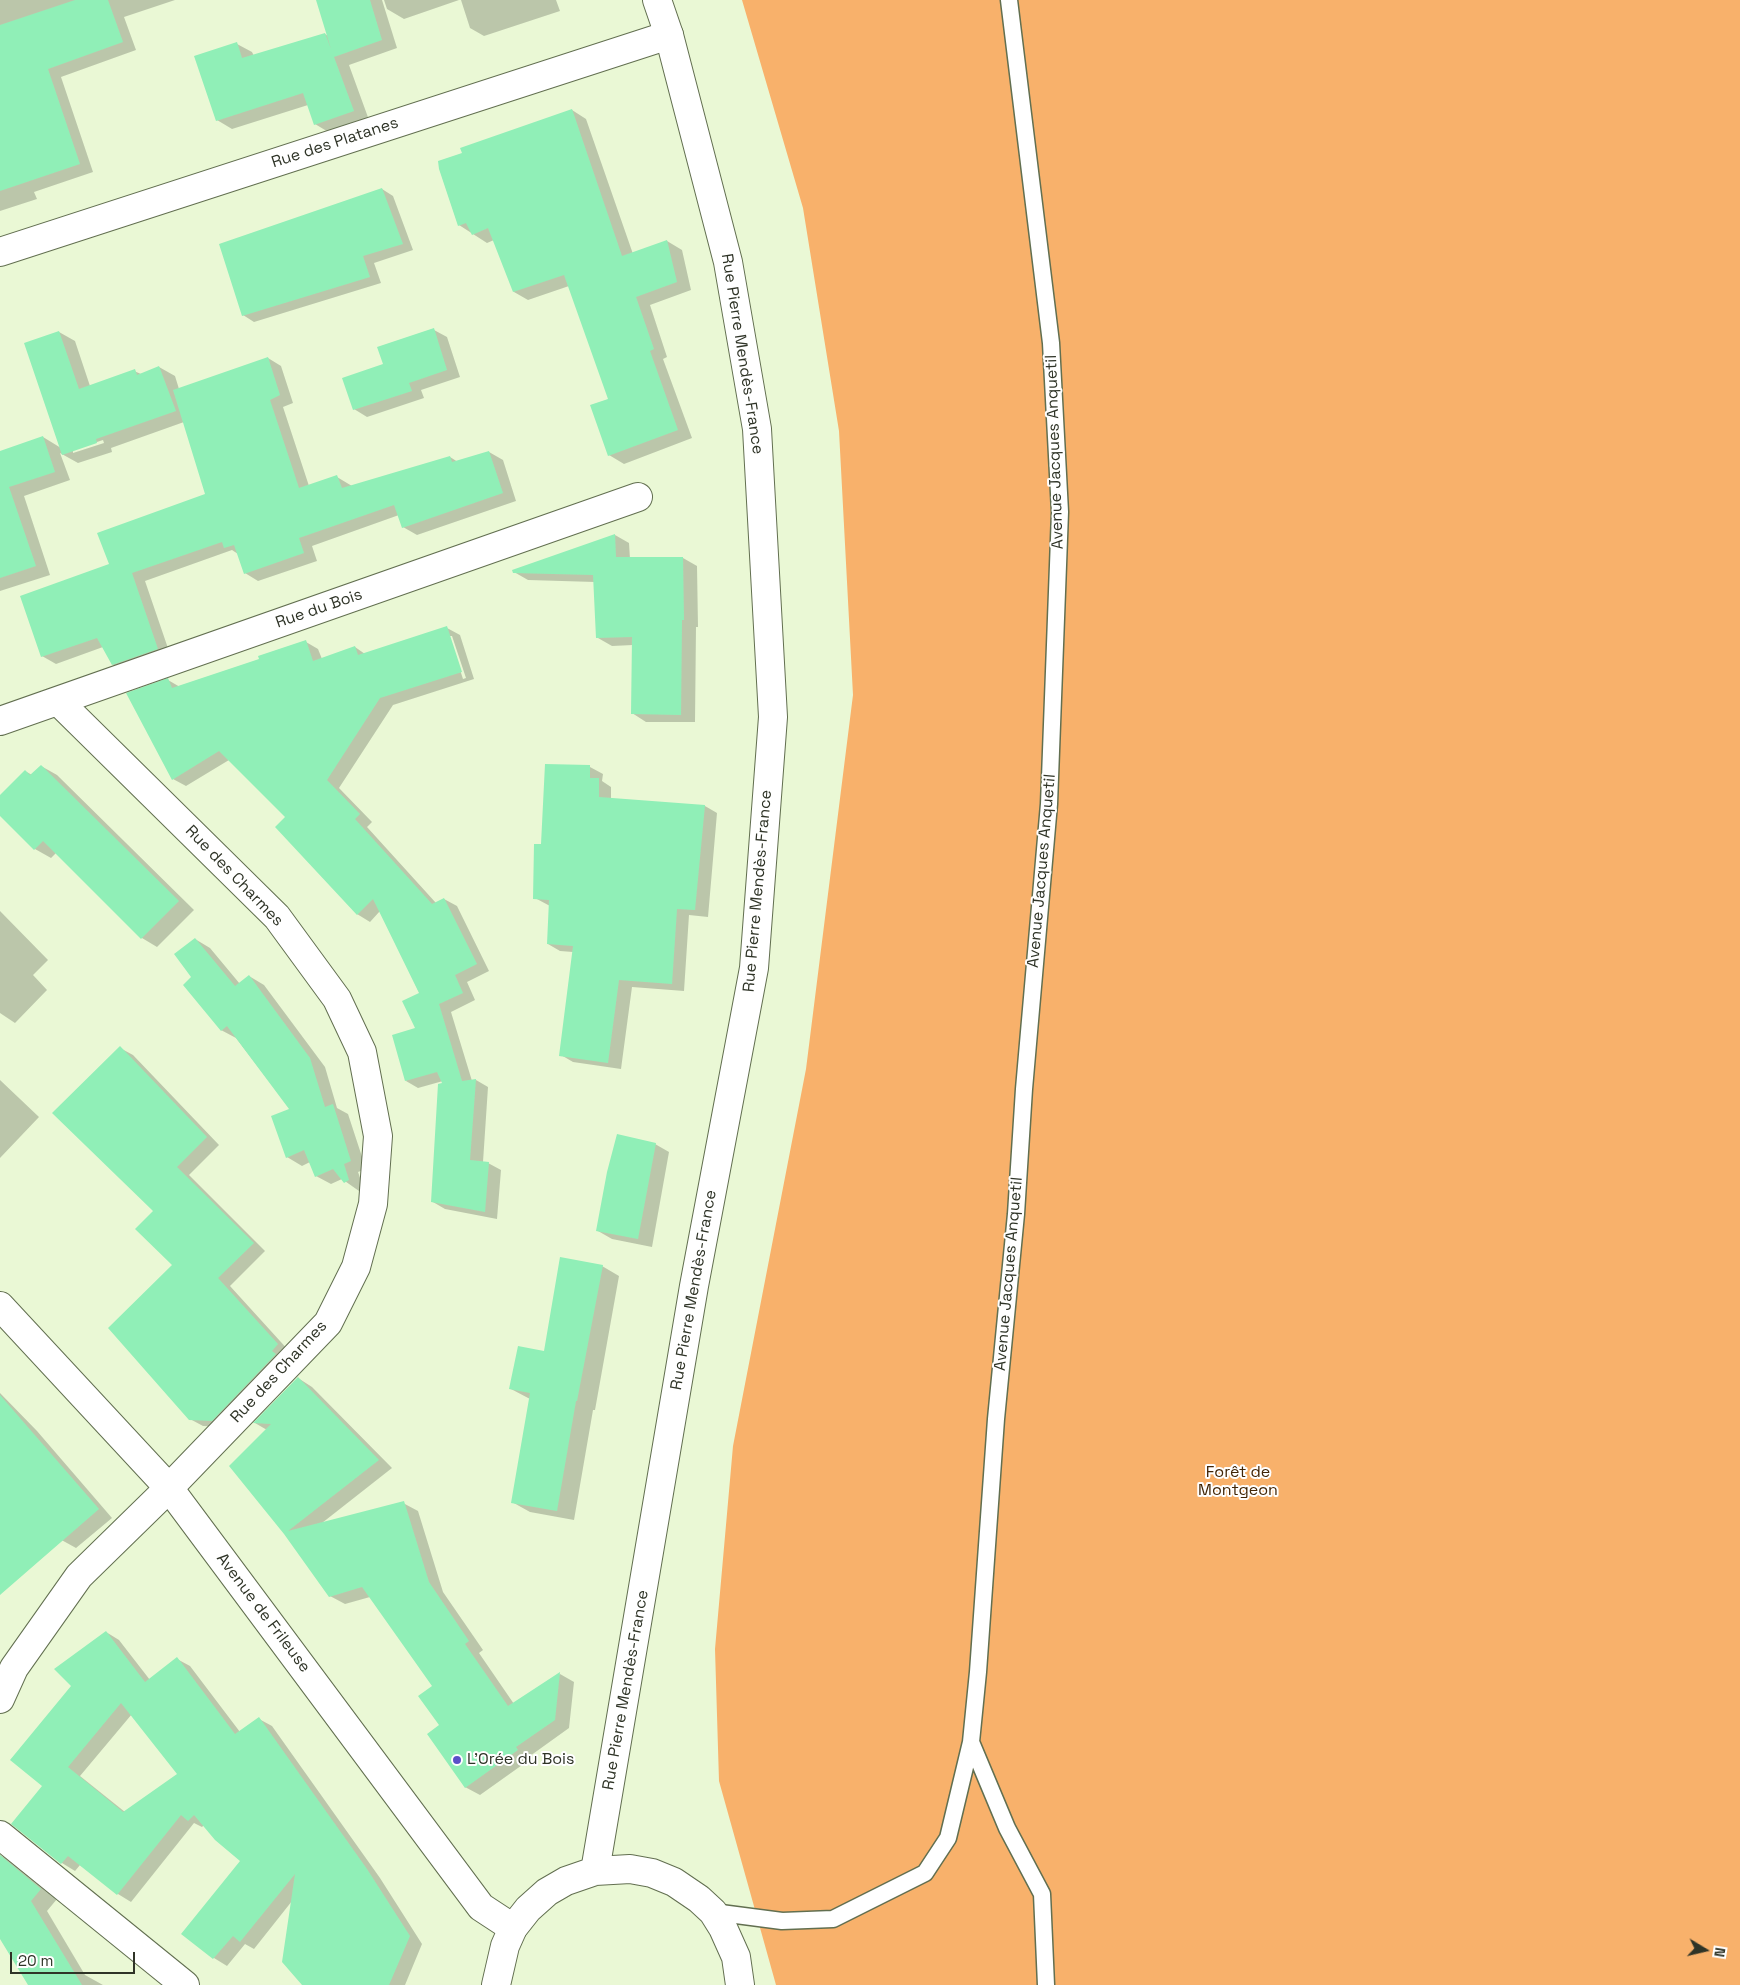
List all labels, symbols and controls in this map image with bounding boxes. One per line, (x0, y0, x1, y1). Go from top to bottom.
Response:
street label: Rue des Platanes (269, 113, 401, 173)
street label: Rue Pierre Mendès-France (717, 252, 767, 456)
street label: Avenue Jacques Anquetil (1042, 354, 1068, 550)
street label: Rue du Bois (273, 585, 365, 633)
street label: Avenue Jacques Anquetil (1024, 773, 1060, 969)
street label: Rue Pierre Mendès-France (740, 789, 776, 993)
street label: Rue des Charmes (181, 822, 287, 930)
street label: Avenue Jacques Anquetil (991, 1176, 1027, 1372)
street label: Rue Pierre Mendès-France (667, 1188, 721, 1392)
street label: Rue des Charmes (227, 1317, 331, 1427)
park label: Forêt de Montgeon (1198, 1463, 1278, 1501)
street label: Avenue de Frileuse (212, 1550, 314, 1676)
street label: Rue Pierre Mendès-France (599, 1588, 653, 1792)
place label: L'Orée du Bois (467, 1750, 574, 1770)
marker: L'Orée du Bois (451, 1754, 463, 1766)
north arrow (1680, 1925, 1730, 1975)
scale bar (12, 1942, 138, 1974)
text: N (1710, 1946, 1729, 1958)
text: 20 m (18, 1951, 53, 1970)

